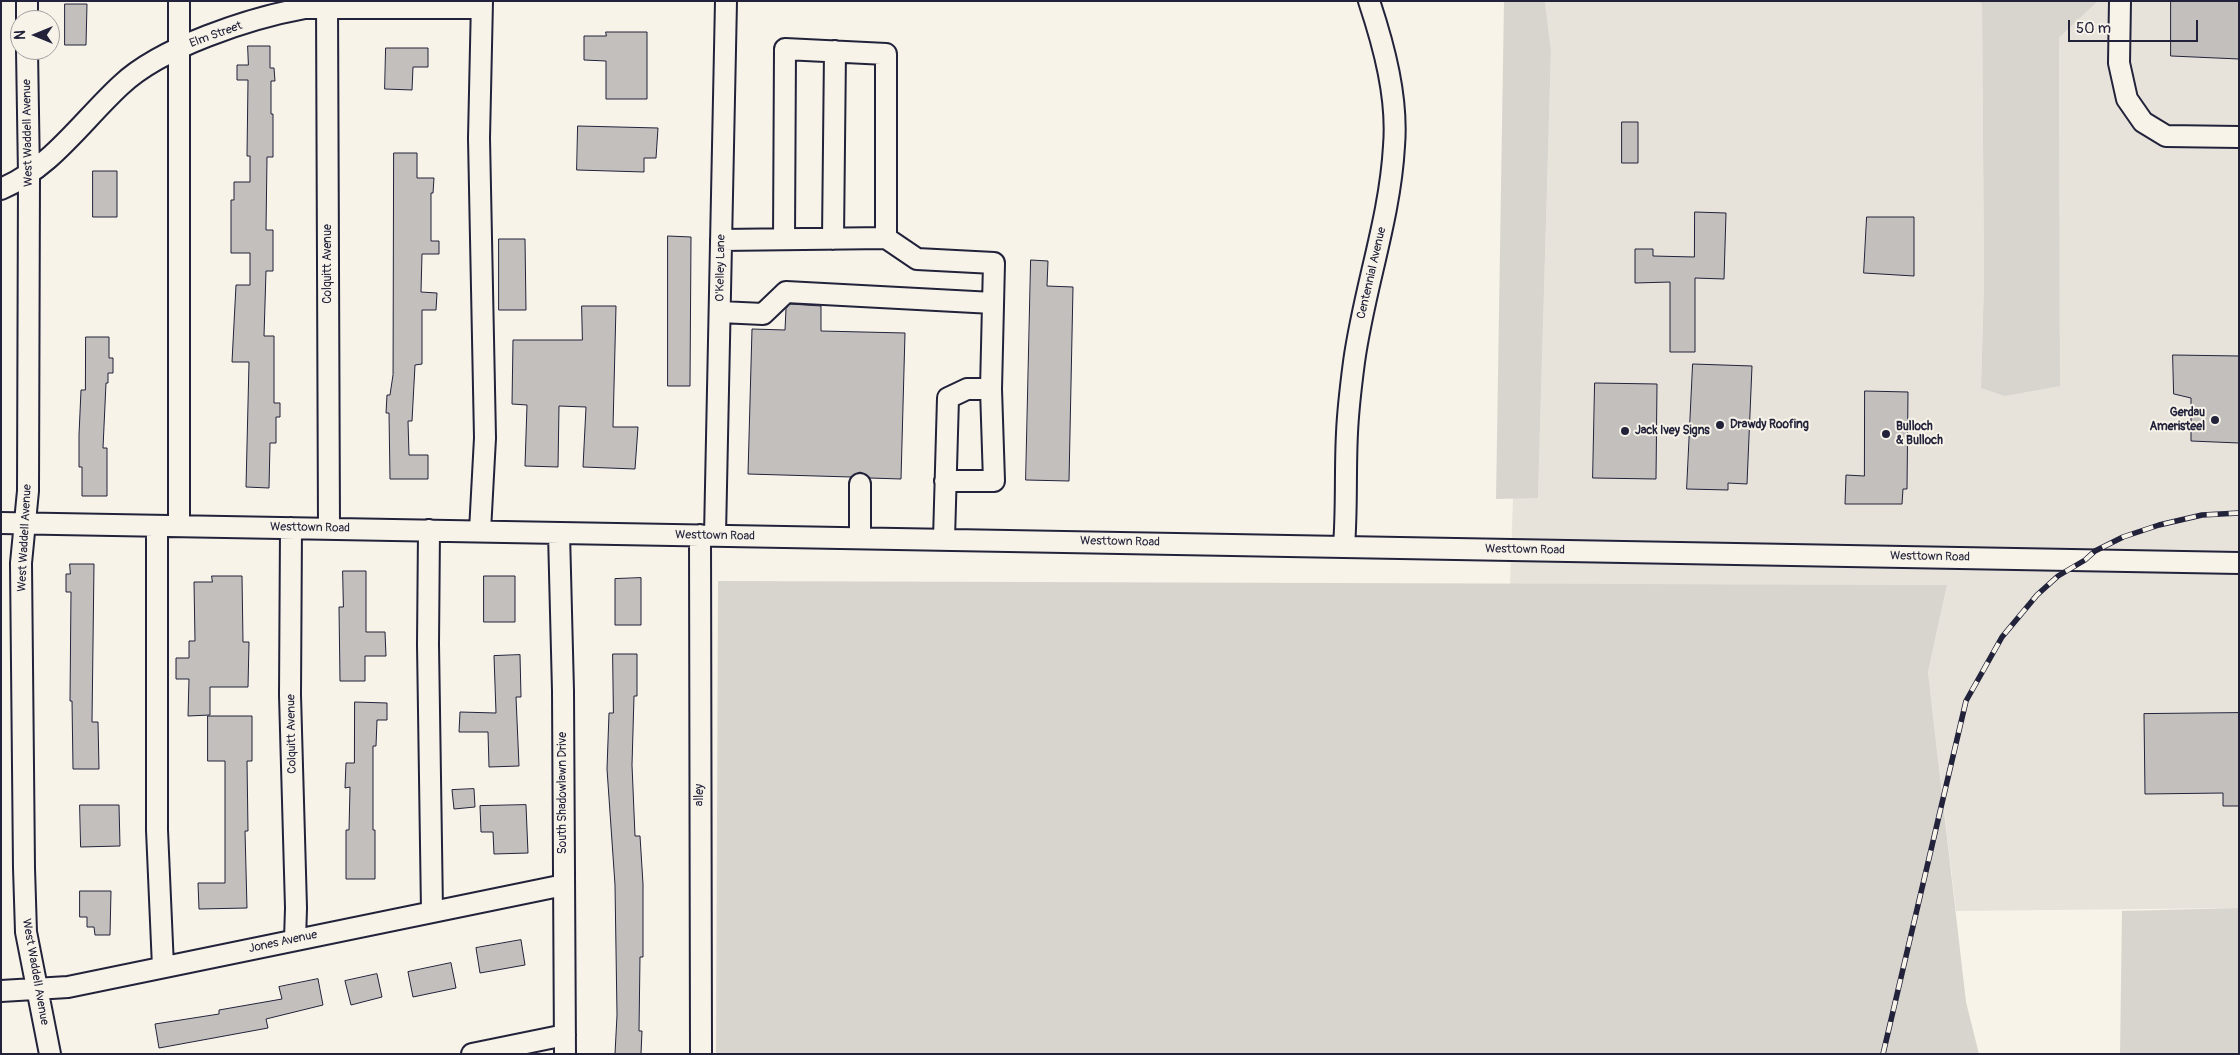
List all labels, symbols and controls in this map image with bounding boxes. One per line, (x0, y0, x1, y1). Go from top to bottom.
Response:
north arrow (10, 10, 60, 60)
scale bar (2070, 10, 2200, 42)
street label: Elm Street (188, 19, 244, 51)
text: 50 m (2076, 19, 2111, 38)
text: N (12, 30, 29, 40)
street label: West Waddell Avenue (20, 79, 36, 187)
street label: Colquitt Avenue (321, 224, 335, 304)
street label: Centennial Avenue (1354, 226, 1390, 320)
street label: O'Kelley Lane (713, 234, 729, 302)
place label: Gerdau Ameristeel (2150, 406, 2205, 434)
marker: Gerdau Ameristeel (2209, 414, 2221, 426)
place label: Drawdy Roofing (1730, 418, 1809, 432)
marker: Drawdy Roofing (1714, 419, 1726, 431)
place label: Bulloch & Bulloch (1896, 420, 1943, 448)
place label: Jack Ivey Signs (1635, 424, 1710, 438)
marker: Jack Ivey Signs (1619, 425, 1631, 437)
marker: Bulloch & Bulloch (1880, 428, 1892, 440)
street label: West Waddell Avenue (15, 484, 35, 592)
street label: Westtown Road (270, 520, 350, 536)
street label: Westtown Road (675, 528, 755, 544)
street label: Westtown Road (1080, 534, 1160, 550)
street label: Westtown Road (1485, 542, 1565, 558)
street label: Westtown Road (1890, 549, 1970, 565)
street label: Colquitt Avenue (284, 694, 300, 774)
street label: South Shadowlawn Drive (556, 732, 570, 854)
street label: alley (693, 784, 707, 806)
street label: West Waddell Avenue (19, 918, 51, 1026)
street label: Jones Avenue (247, 928, 319, 956)

